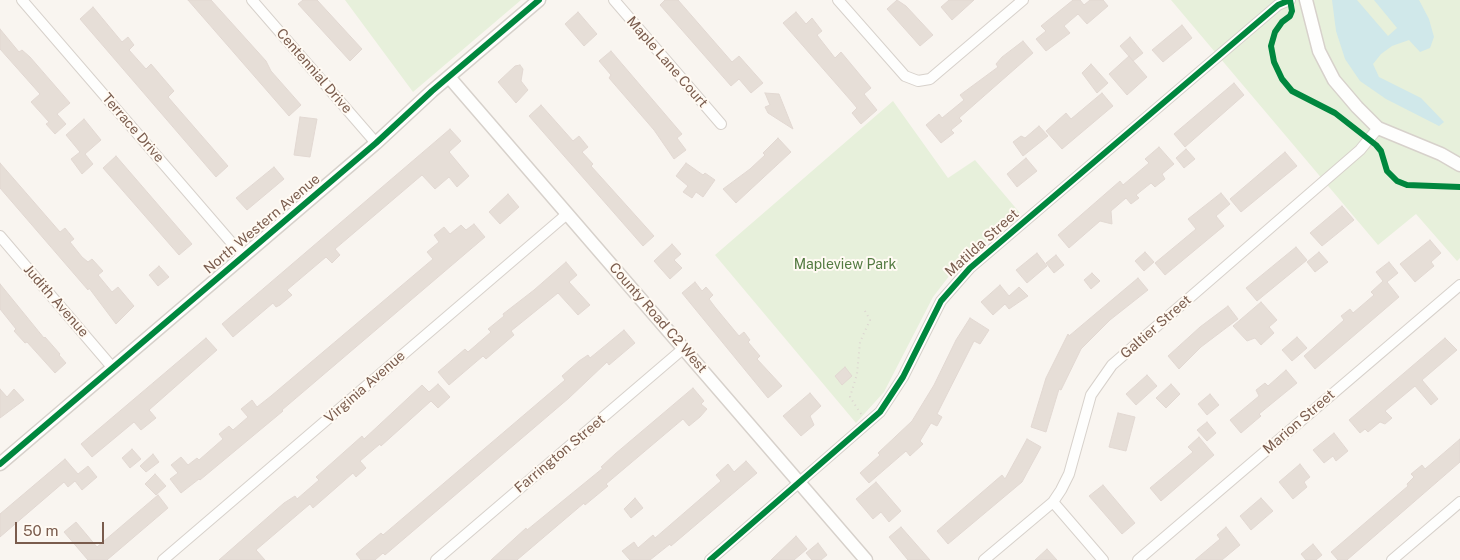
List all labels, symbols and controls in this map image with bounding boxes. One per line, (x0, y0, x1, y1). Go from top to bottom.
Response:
street label: Maple Lane Court (623, 13, 711, 111)
street label: Centennial Drive (273, 25, 355, 117)
street label: Terrace Drive (98, 90, 168, 166)
street label: North Western Avenue (201, 171, 323, 277)
street label: Matilda Street (942, 206, 1022, 280)
park label: Mapleview Park (794, 257, 896, 273)
street label: County Road C2 West (605, 259, 711, 377)
street label: Judith Avenue (20, 261, 92, 341)
street label: Galtier Street (1117, 292, 1195, 362)
street label: Virginia Avenue (321, 347, 409, 427)
street label: Marion Street (1260, 386, 1338, 458)
street label: Farrington Street (511, 411, 609, 497)
scale bar (18, 512, 106, 544)
text: 50 m (23, 522, 58, 539)

